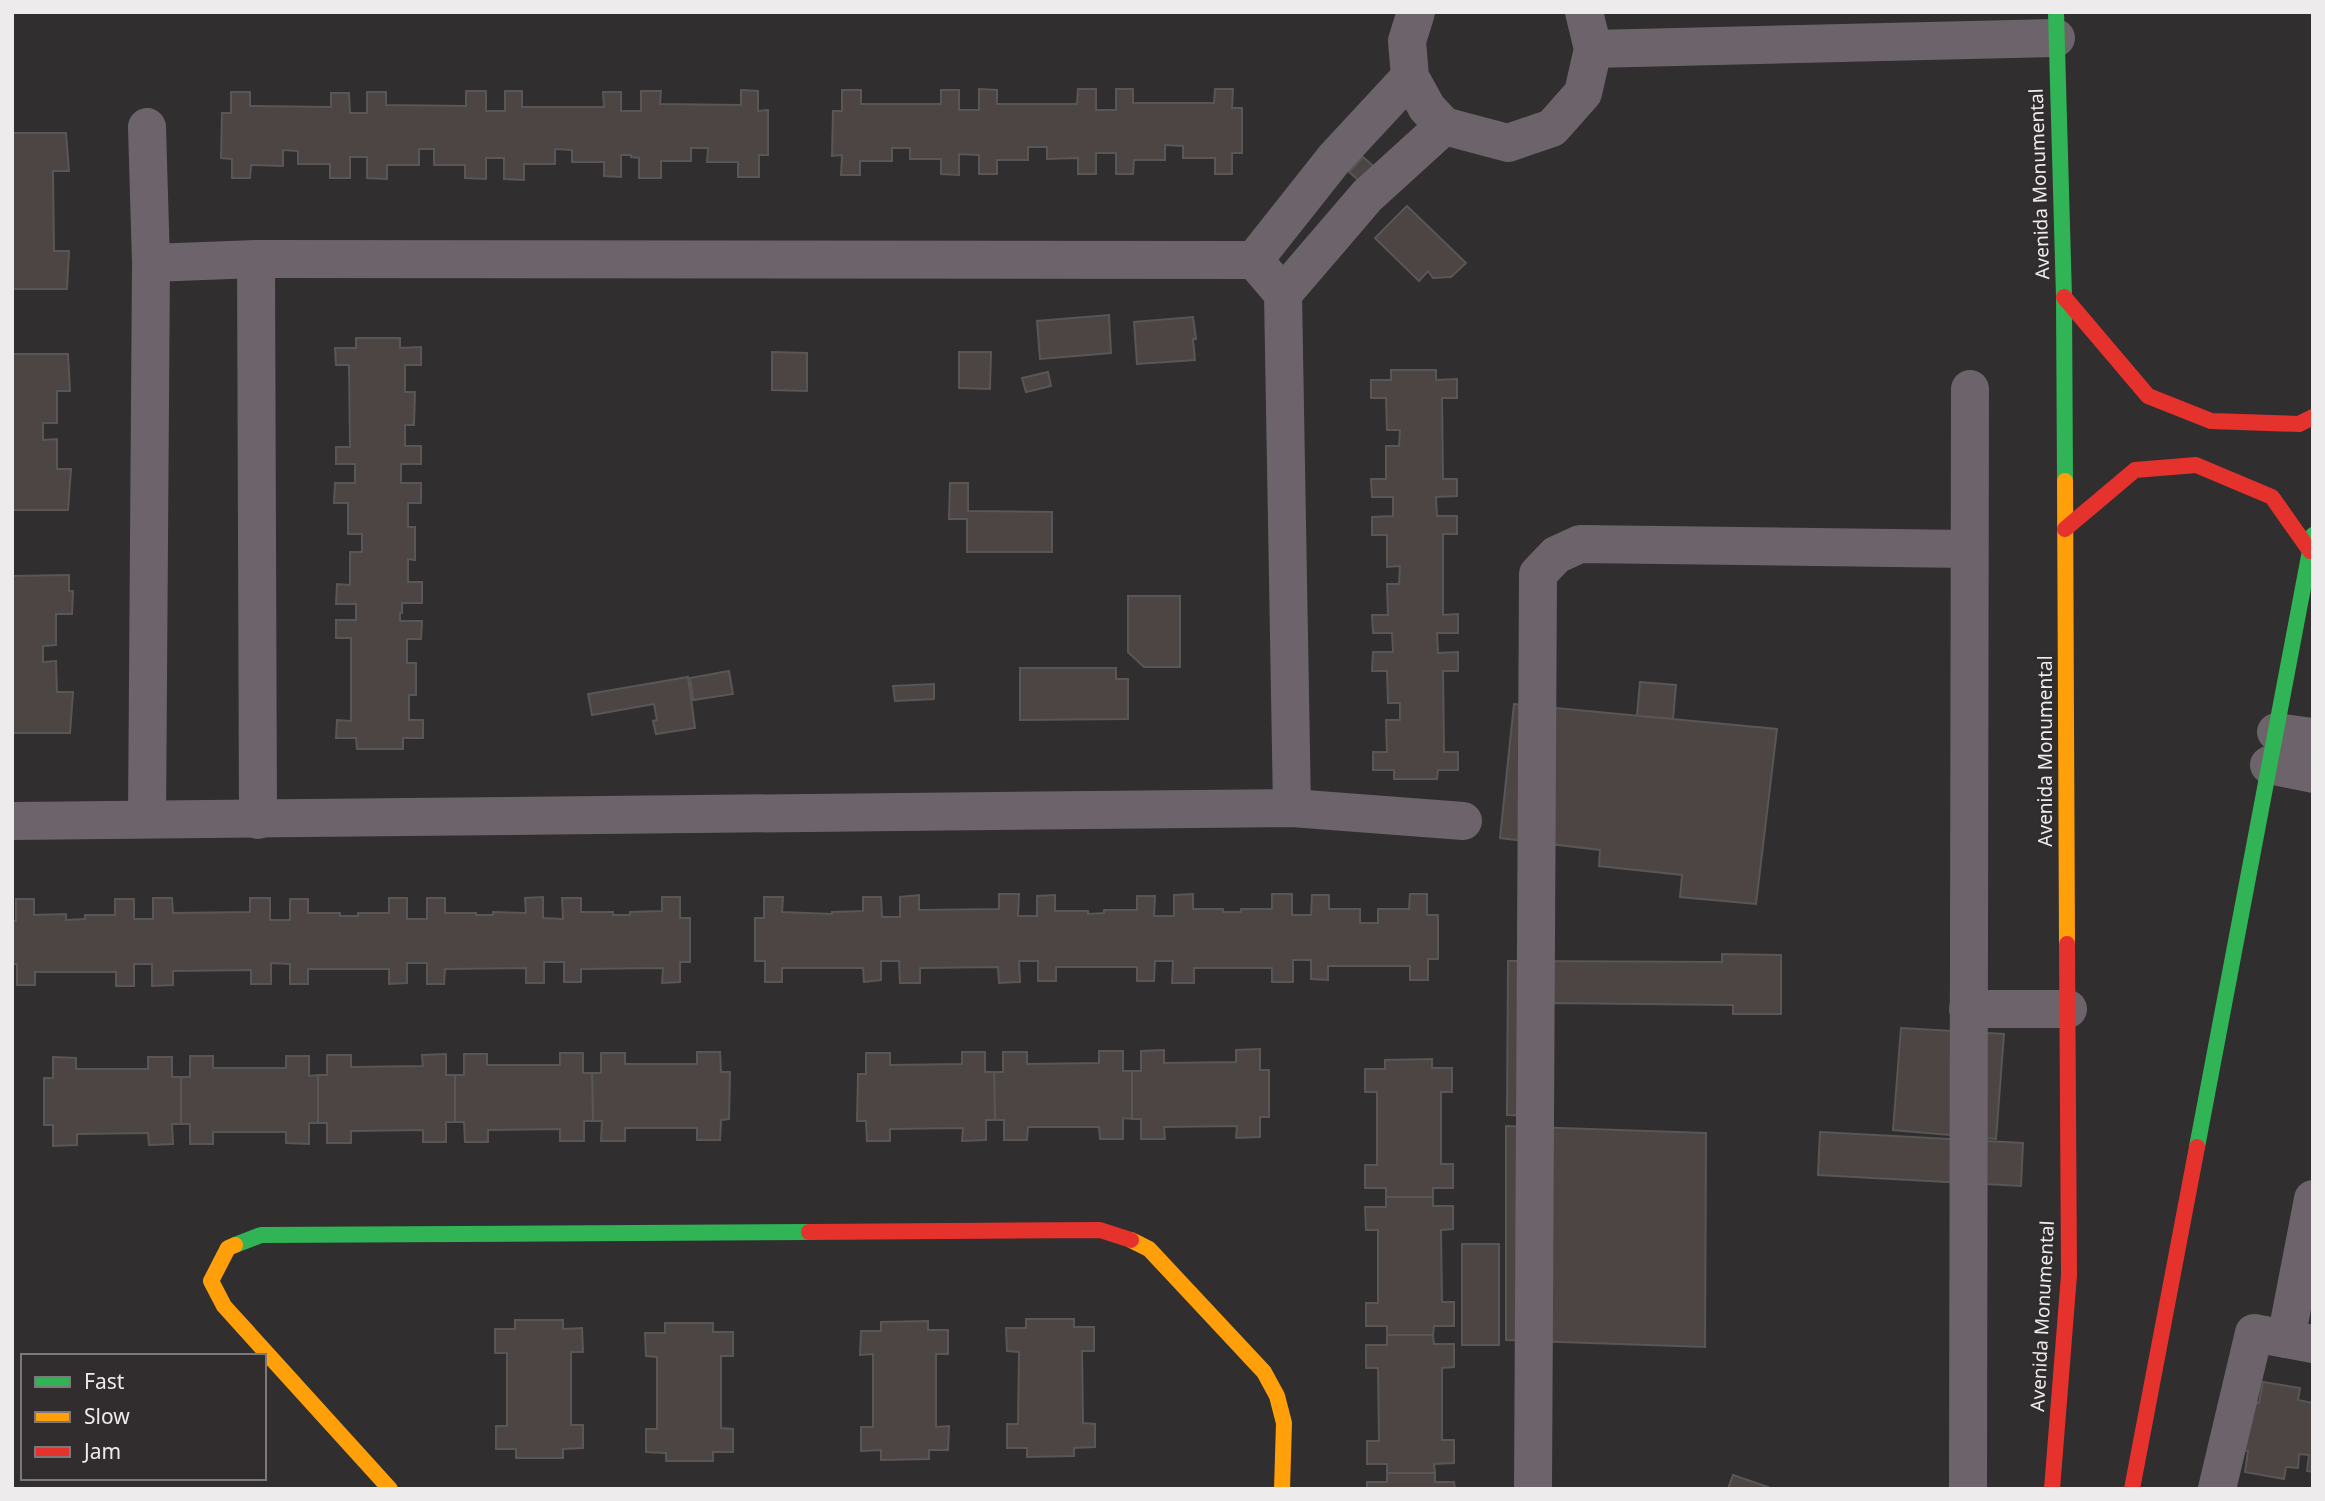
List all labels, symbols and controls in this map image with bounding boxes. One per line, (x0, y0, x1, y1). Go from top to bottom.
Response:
street label: Avenida Monumental (2023, 88, 2055, 280)
street label: Avenida Monumental (2032, 655, 2058, 847)
street label: Avenida Monumental (2024, 1220, 2060, 1412)
legend (21, 1354, 266, 1480)
text: Fast (84, 1367, 125, 1395)
text: Slow (84, 1402, 130, 1430)
text: Jam (82, 1437, 121, 1465)

